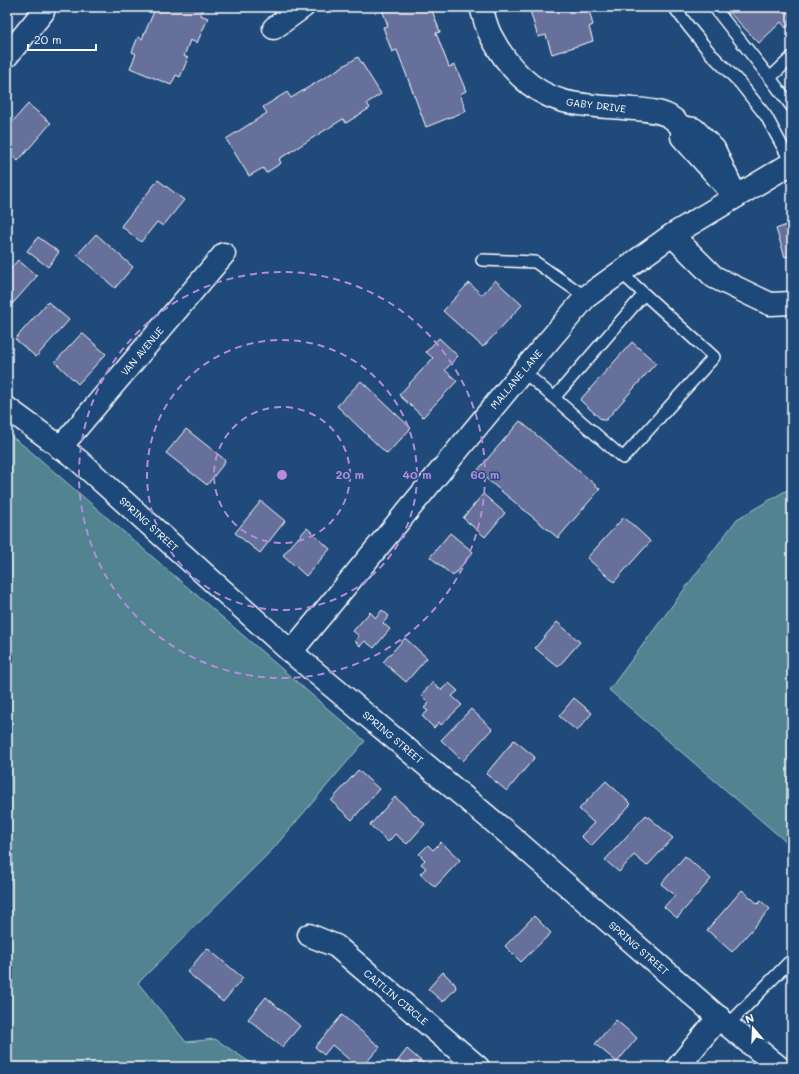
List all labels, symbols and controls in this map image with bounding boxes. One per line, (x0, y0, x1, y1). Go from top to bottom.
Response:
scale bar (28, 26, 96, 52)
text: 20 m (34, 31, 62, 47)
street label: GABY DRIVE (565, 94, 627, 116)
street label: VAN AVENUE (117, 323, 167, 378)
street label: MALLANE LANE (487, 346, 545, 412)
text: 20 m (336, 466, 364, 482)
text: 40 m (402, 466, 432, 482)
text: 60 m (471, 466, 499, 482)
centre of rings (275, 468, 289, 482)
street label: SPRING STREET (116, 494, 182, 555)
street label: SPRING STREET (360, 707, 427, 767)
street label: SPRING STREET (606, 918, 672, 978)
street label: CAITLIN CIRCLE (361, 966, 431, 1028)
north arrow (733, 1008, 773, 1048)
text: N (743, 1010, 756, 1027)

